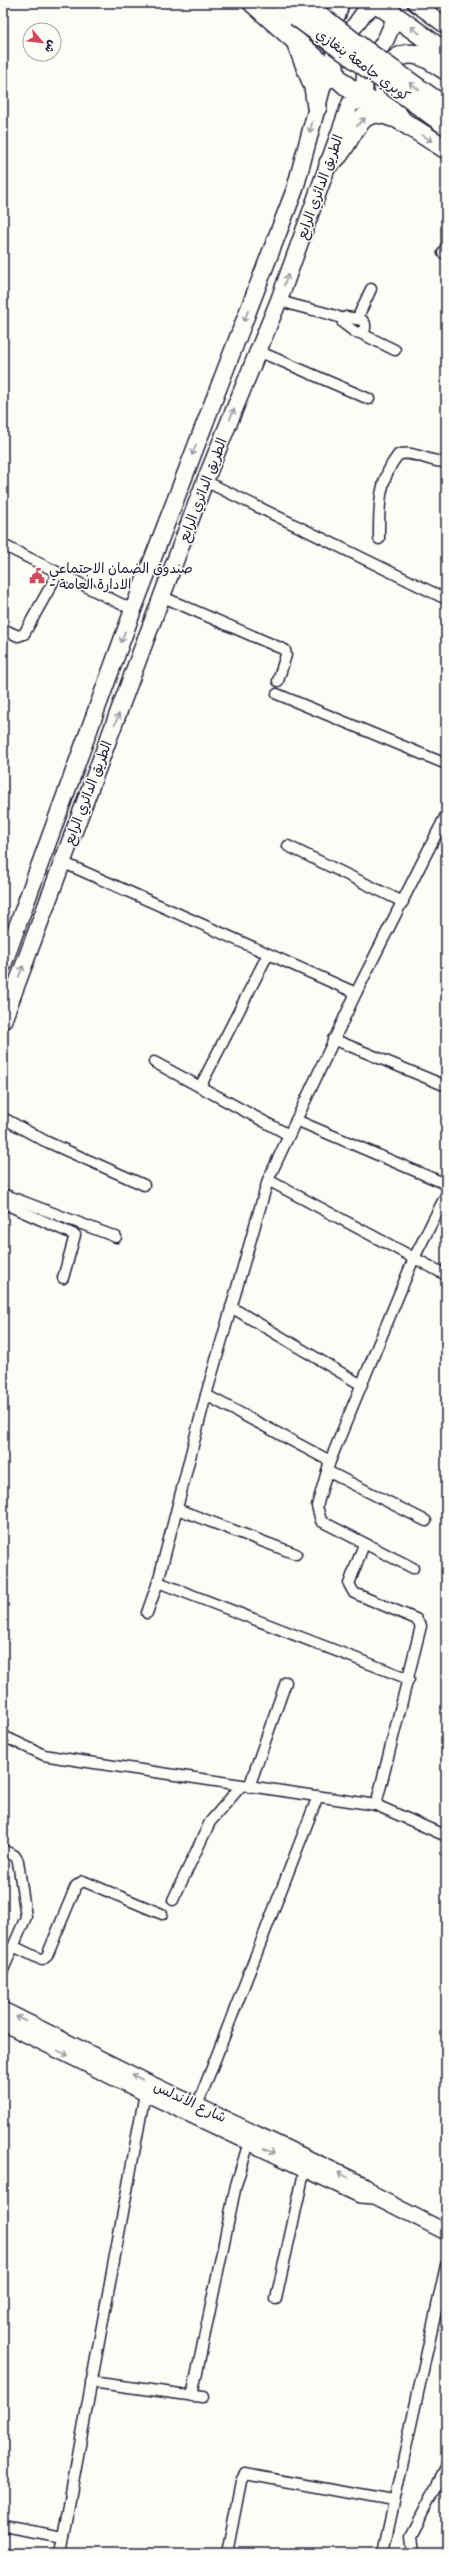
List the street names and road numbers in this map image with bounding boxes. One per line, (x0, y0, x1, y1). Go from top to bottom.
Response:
street label: كوبري جامعة بنغازي (310, 22, 416, 108)
street label: الطريق الدائري الرابع (289, 131, 351, 243)
street label: الطريق الدائري الرابع (172, 434, 234, 546)
street label: الطريق الدائري الرابع (57, 737, 119, 849)
street label: شارع الأندلس (149, 2074, 231, 2130)

